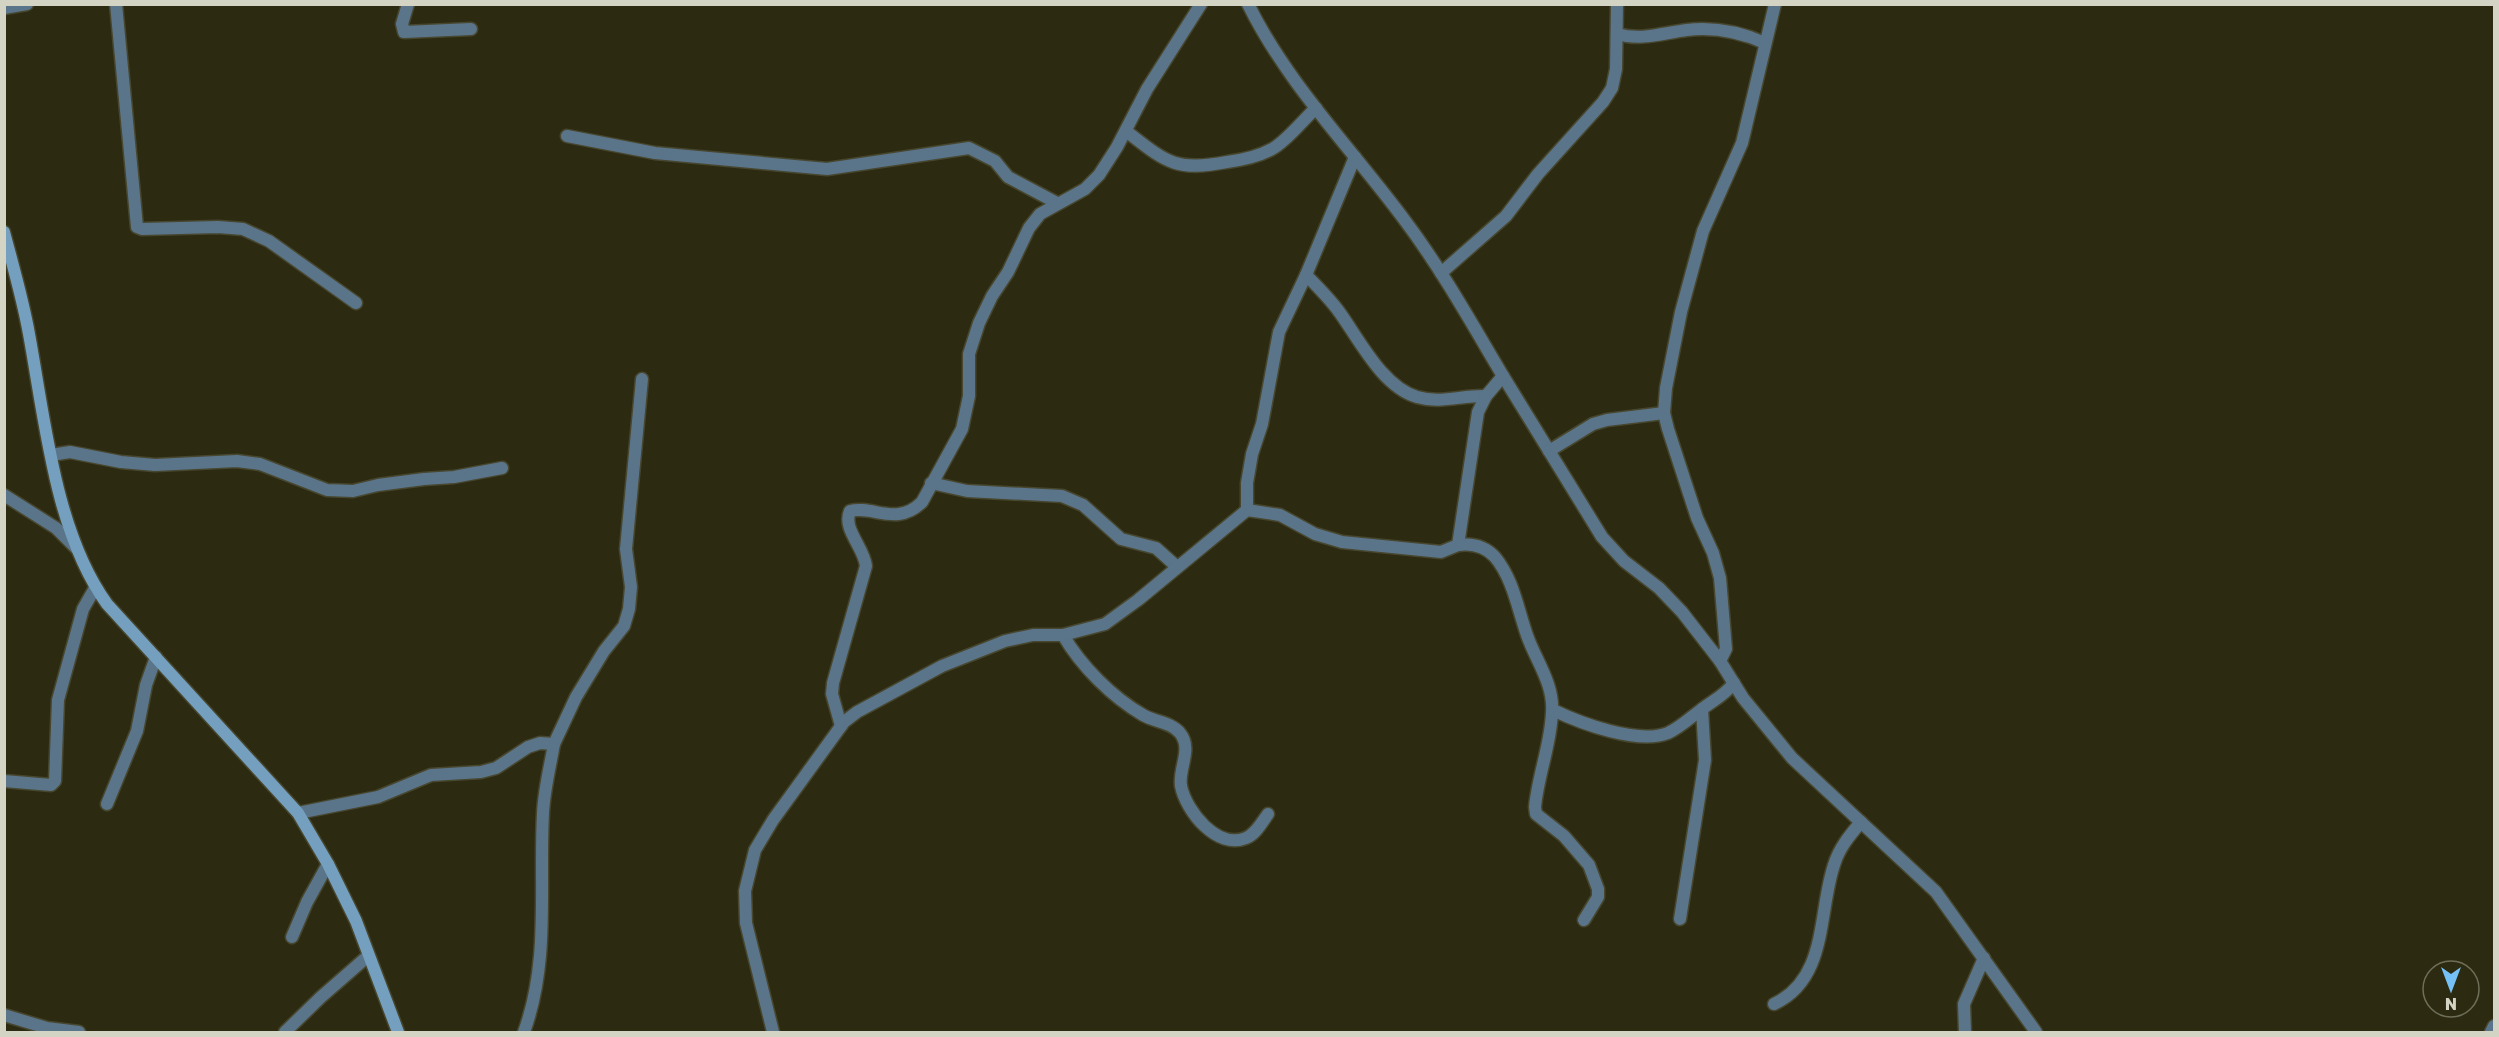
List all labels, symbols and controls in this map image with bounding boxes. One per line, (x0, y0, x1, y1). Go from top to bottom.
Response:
north arrow (2421, 959, 2481, 1019)
text: N (2445, 994, 2457, 1014)

